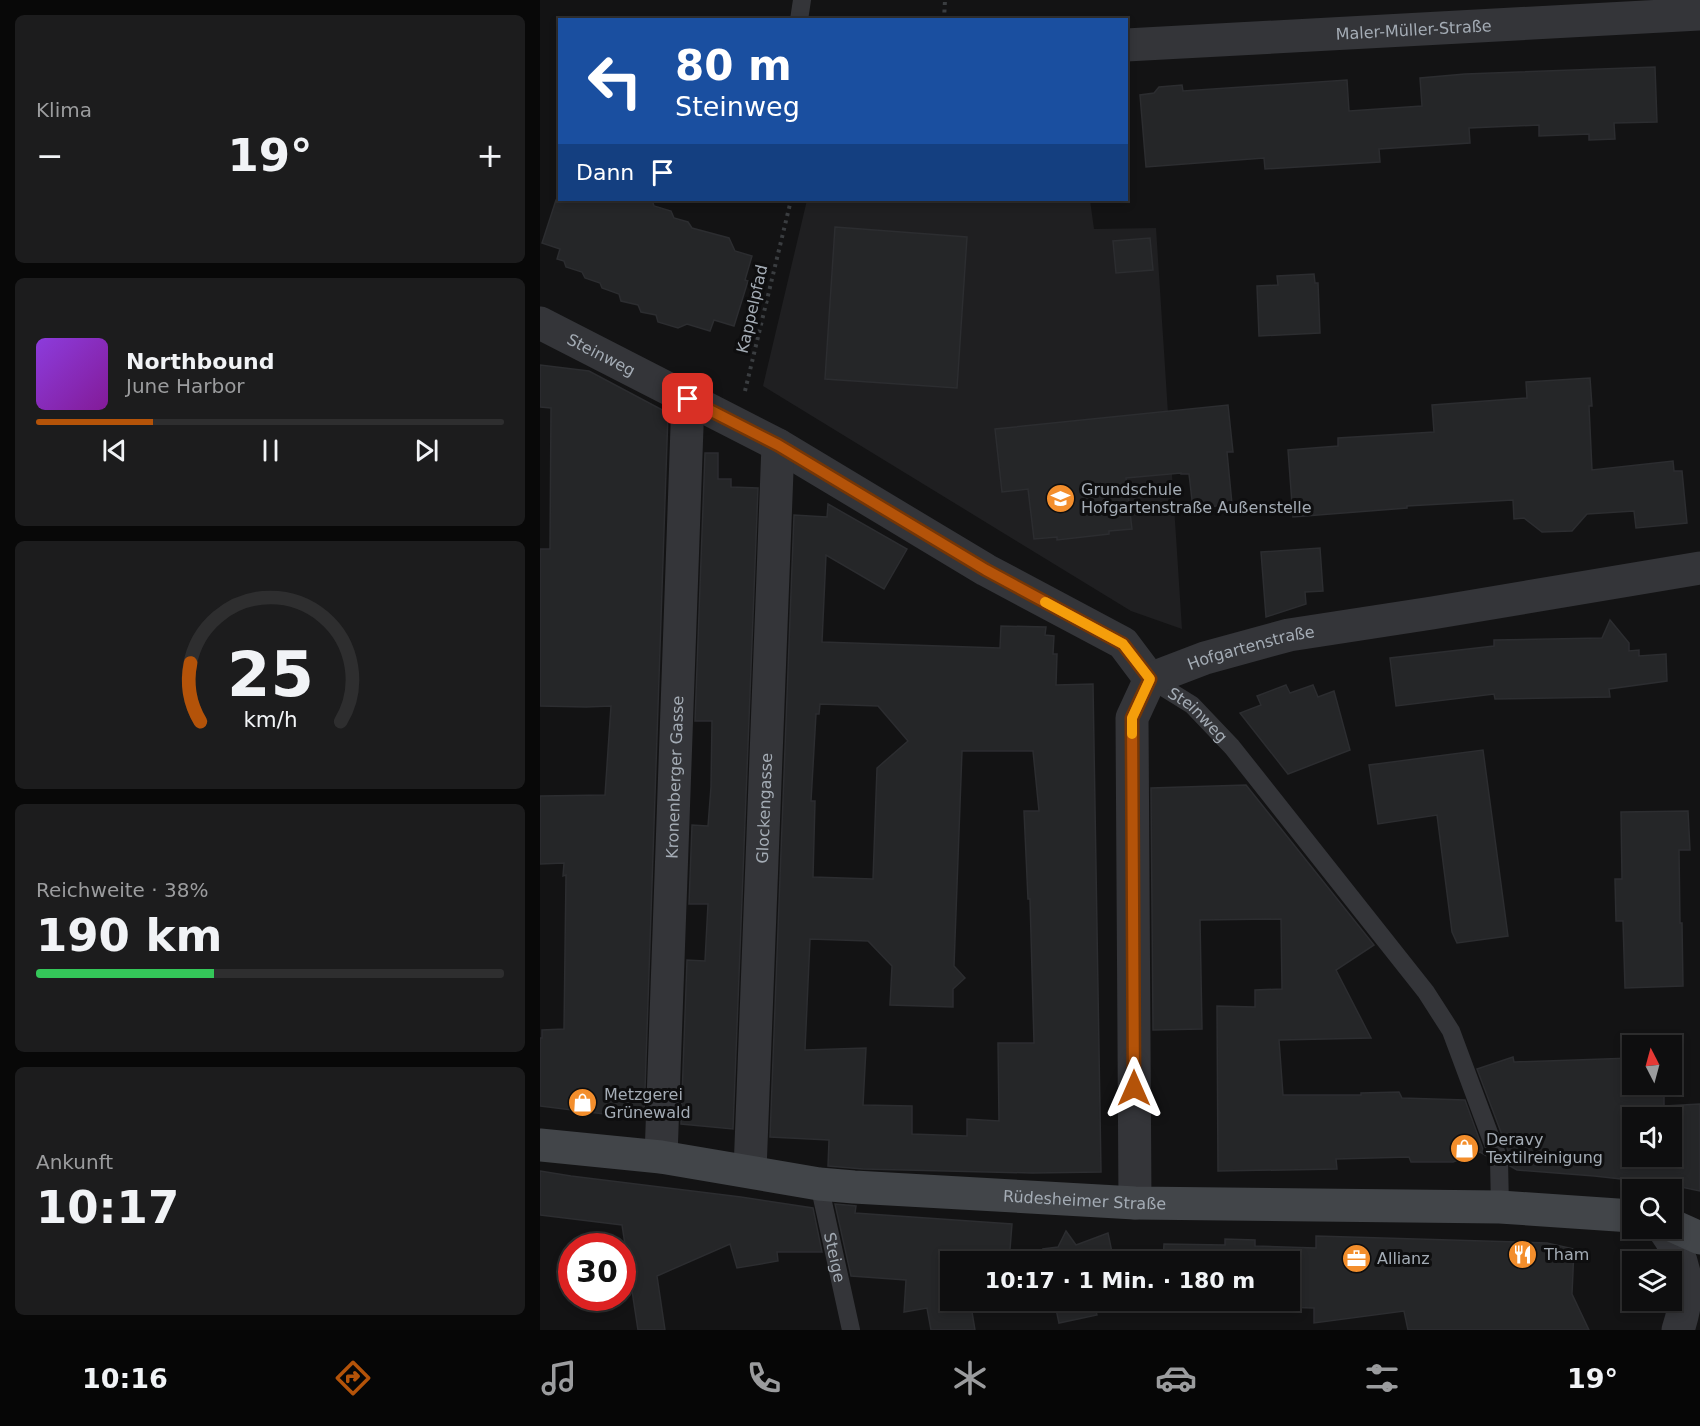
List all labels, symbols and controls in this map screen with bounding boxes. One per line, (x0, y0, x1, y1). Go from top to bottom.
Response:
street label: Maler-Müller-Straße (1335, 16, 1492, 43)
text: 80 m (675, 41, 792, 90)
icon: left (576, 42, 654, 120)
text: Steinweg (675, 91, 800, 122)
text: Klima (36, 98, 92, 122)
text: 19° (227, 129, 313, 182)
text: − (36, 136, 64, 175)
text: + (476, 136, 504, 175)
icon: arrive (646, 156, 679, 189)
text: Dann (576, 160, 634, 185)
street label: Kappelpfad (733, 263, 771, 355)
street label: Steinweg (564, 329, 639, 380)
text: Northbound (126, 349, 275, 374)
pin (662, 373, 713, 424)
text: June Harbor (126, 374, 245, 398)
icon: arrive (671, 382, 704, 415)
icon: previous (98, 434, 131, 467)
icon: pause (254, 434, 287, 467)
icon: next (410, 434, 443, 467)
place label: Grundschule Hofgartenstraße Außenstelle (1081, 480, 1312, 517)
school or university icon: Grundschule Hofgartenstraße Außenstelle (1044, 482, 1076, 514)
street label: Hofgartenstraße (1184, 622, 1316, 673)
text: 25 (227, 638, 313, 711)
street label: Steinweg (1165, 683, 1232, 746)
street label: Kronenberger Gasse (662, 695, 687, 859)
text: km/h (243, 707, 297, 732)
street label: Glockengasse (752, 753, 776, 864)
text: Reichweite · 38% (36, 878, 208, 902)
text: 190 km (36, 909, 222, 962)
north arrow (1622, 1035, 1682, 1095)
map controls (1622, 1035, 1682, 1311)
position arrow (1102, 1056, 1166, 1120)
place label: Metzgerei Grünewald (604, 1085, 691, 1122)
shop icon: Metzgerei Grünewald (567, 1087, 599, 1119)
button: sound (1622, 1107, 1682, 1167)
place label: Deravy Textilreinigung (1485, 1130, 1603, 1167)
shop icon: Deravy Textilreinigung (1449, 1132, 1481, 1164)
text: Ankunft (36, 1150, 113, 1174)
button: search (1622, 1179, 1682, 1239)
text: 10:17 (36, 1181, 179, 1234)
street label: Rüdesheimer Straße (1003, 1186, 1166, 1213)
street label: Steige (820, 1230, 850, 1284)
speed limit sign: 30 (558, 1233, 636, 1311)
restaurant icon: Tham (1507, 1238, 1539, 1270)
office icon: Allianz (1340, 1242, 1372, 1274)
place label: Tham (1543, 1245, 1589, 1264)
place label: Allianz (1377, 1249, 1430, 1268)
button: layers (1622, 1251, 1682, 1311)
text: 10:17 · 1 Min. · 180 m (985, 1268, 1255, 1293)
icon: directions (332, 1357, 374, 1399)
icon: music (538, 1357, 580, 1399)
icon: phone (743, 1357, 785, 1399)
icon: climate (949, 1357, 991, 1399)
icon: car (1155, 1357, 1197, 1399)
icon: filters (1361, 1357, 1403, 1399)
text: 10:16 (82, 1363, 168, 1394)
text: 19° (1567, 1363, 1618, 1394)

